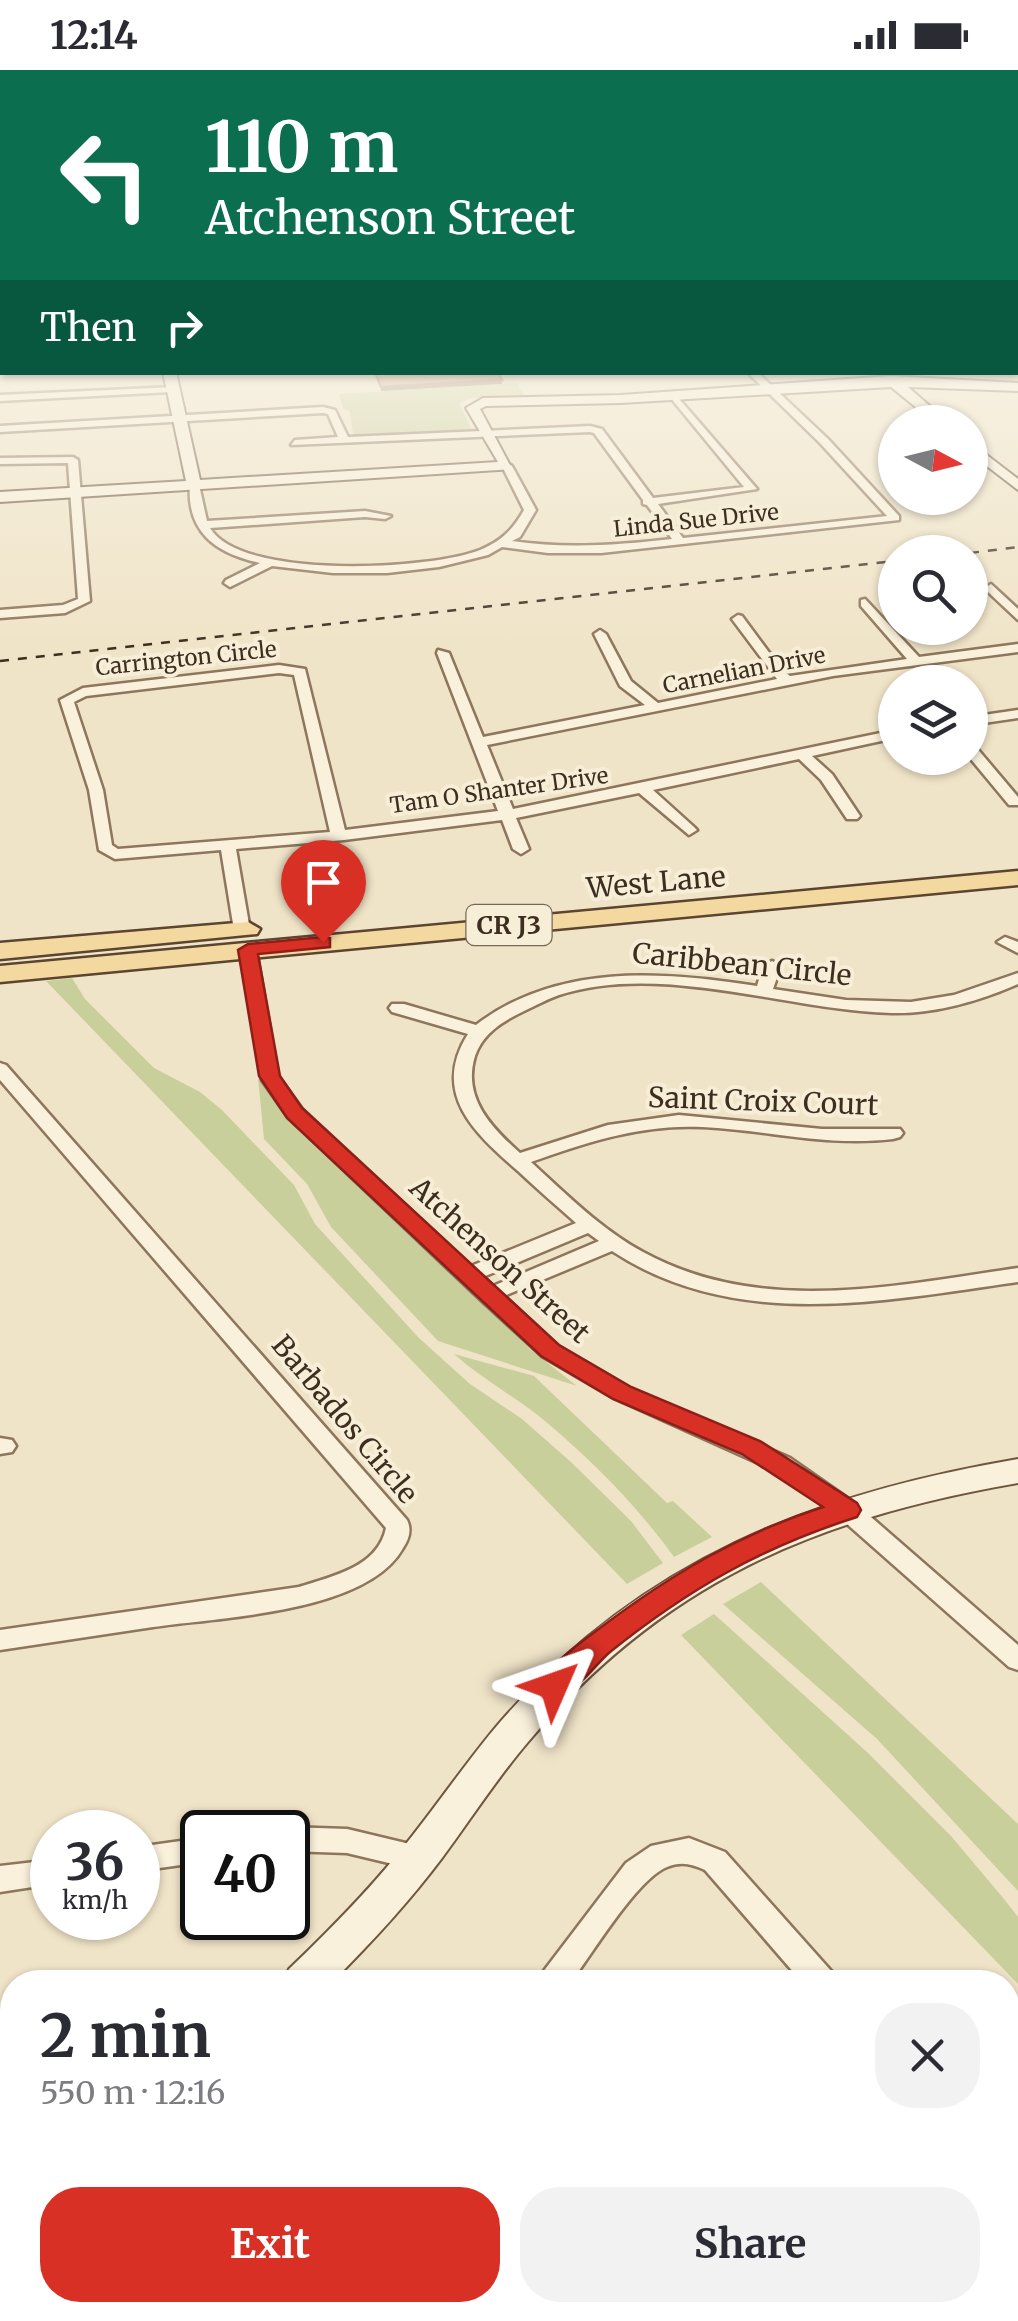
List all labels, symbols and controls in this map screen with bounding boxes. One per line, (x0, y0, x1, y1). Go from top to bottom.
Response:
text: 12:14 (50, 12, 138, 59)
text: 110 m (205, 103, 398, 191)
icon: left (40, 110, 170, 240)
text: Atchenson Street (205, 190, 575, 246)
icon: right (157, 300, 212, 355)
text: Then (40, 304, 137, 351)
north arrow (878, 405, 988, 515)
map controls (878, 405, 988, 775)
street label: Linda Sue Drive (612, 497, 780, 543)
button: search (878, 535, 988, 645)
street label: Carrington Circle (94, 635, 278, 681)
street label: Carnelian Drive (660, 641, 828, 699)
button: layers (878, 665, 988, 775)
street label: Tam O Shanter Drive (388, 761, 610, 819)
pin (281, 840, 366, 943)
icon: arrive (296, 855, 351, 910)
street label: West Lane (584, 858, 727, 906)
road number: CR J3 (466, 905, 552, 945)
street label: Caribbean Circle (631, 935, 853, 993)
street label: Saint Croix Court (647, 1079, 879, 1123)
street label: Atchenson Street (402, 1169, 598, 1351)
street label: Barbados Circle (264, 1327, 426, 1511)
position arrow (502, 1634, 606, 1738)
speed limit sign: 40 (180, 1810, 310, 1940)
text: 36 (66, 1831, 124, 1894)
text: km/h (62, 1884, 128, 1916)
text: 2 min (40, 1998, 211, 2073)
button: close (875, 2003, 980, 2108)
text: 550 m · 12:16 (40, 2073, 225, 2113)
button: Exit (40, 2187, 500, 2302)
button: Share (520, 2187, 980, 2302)

